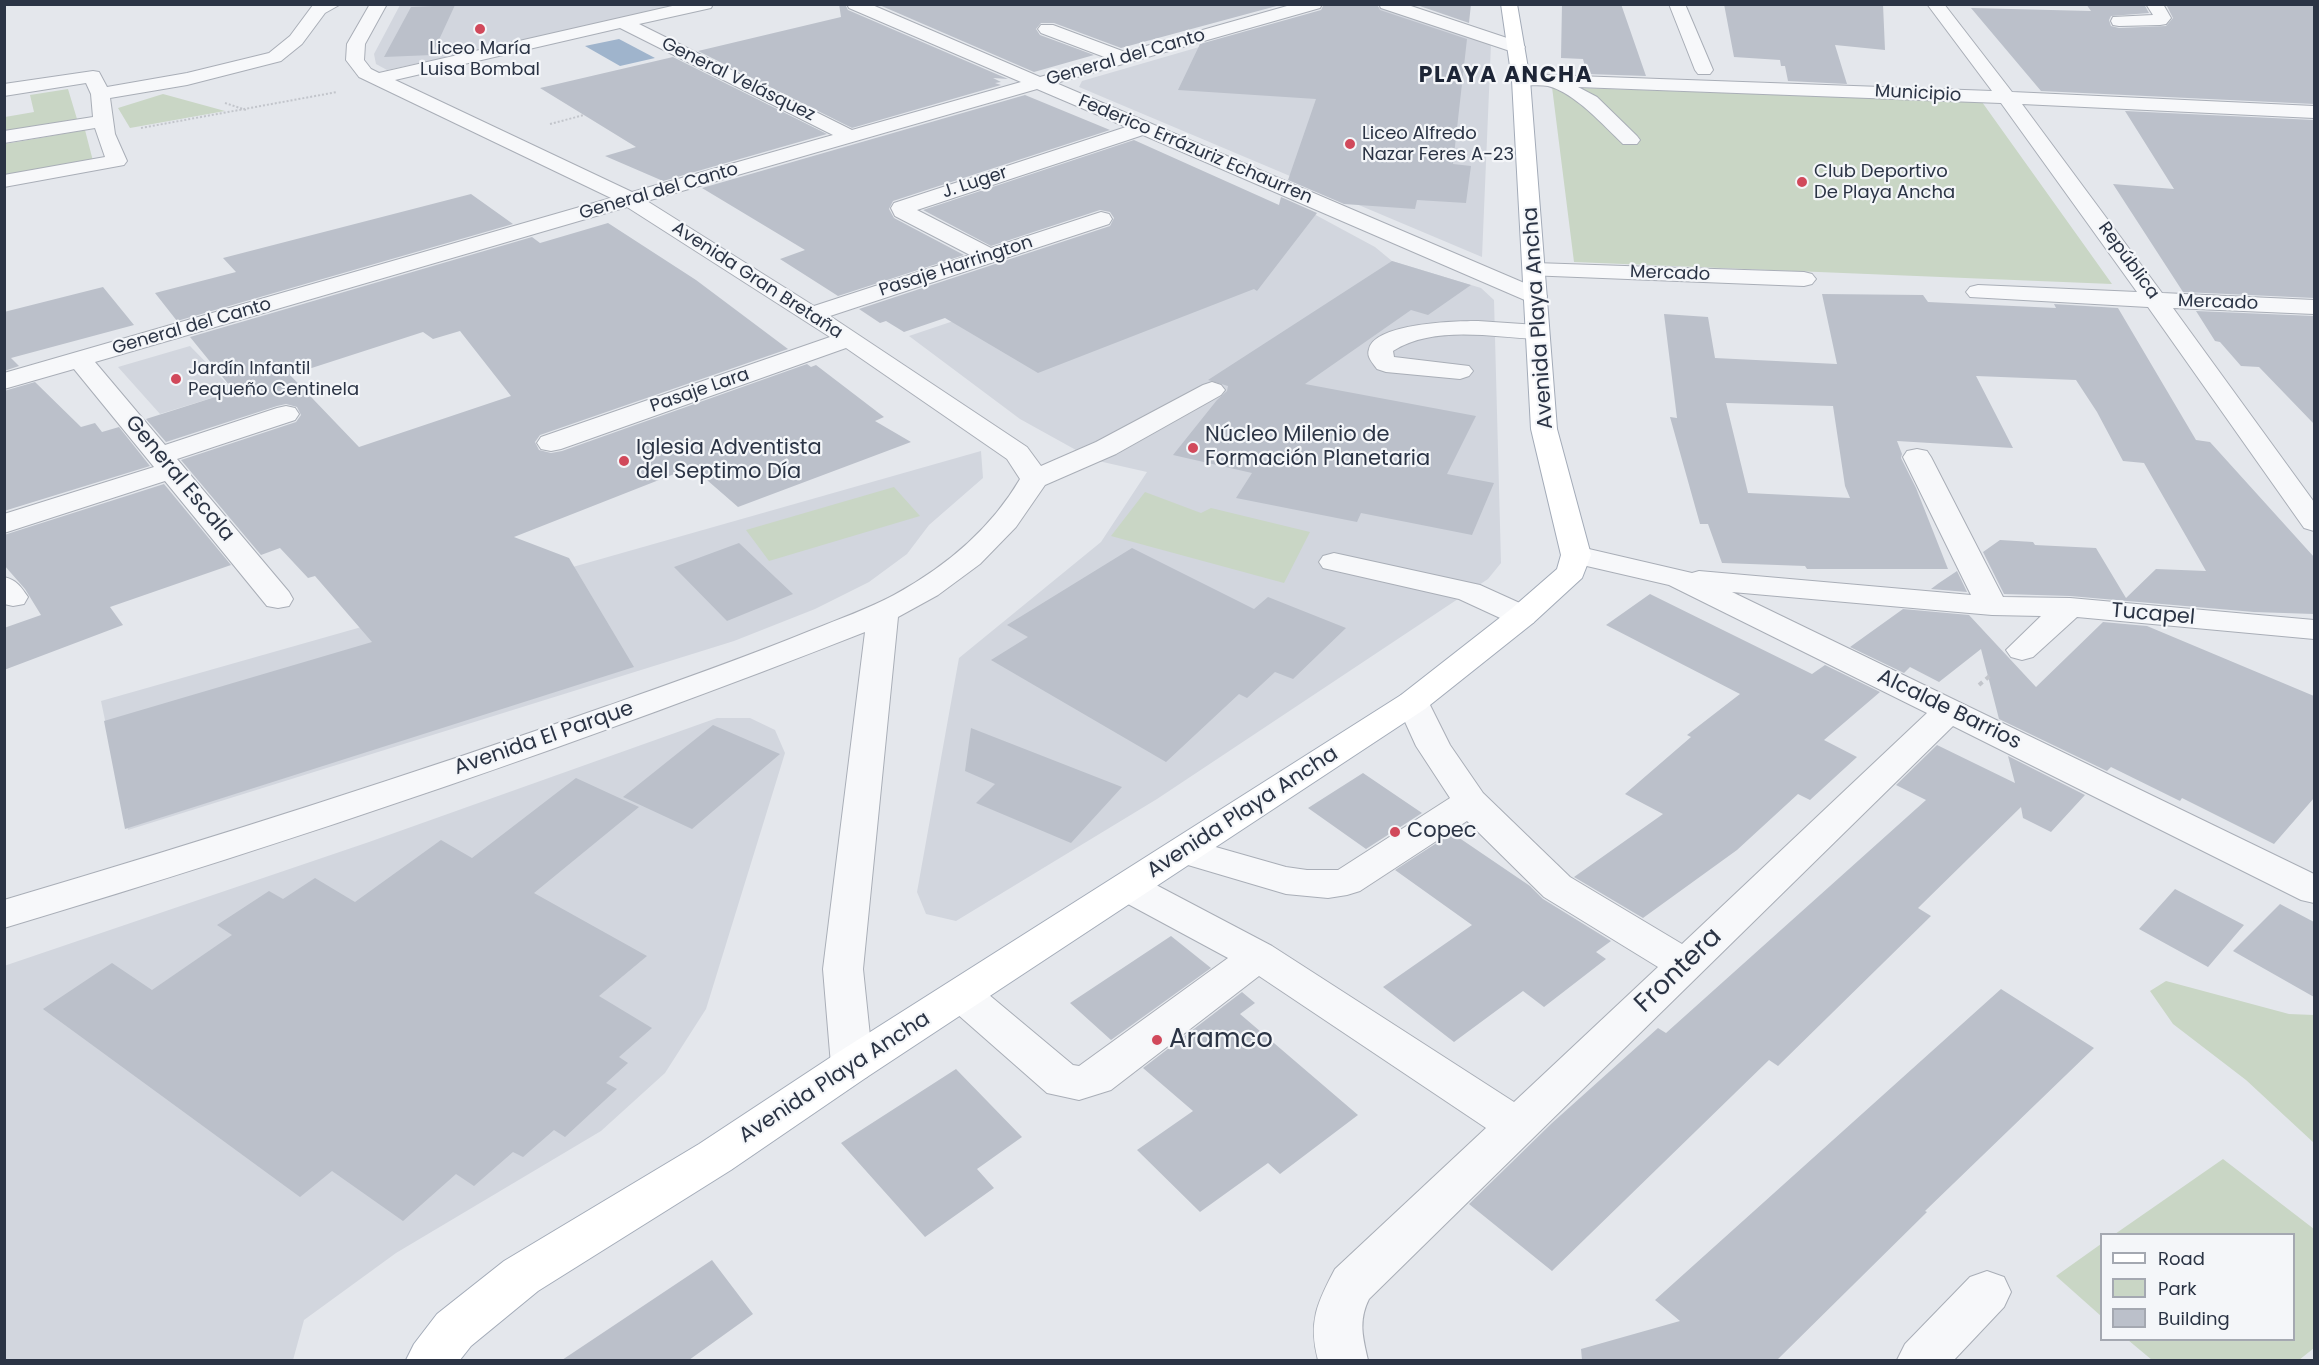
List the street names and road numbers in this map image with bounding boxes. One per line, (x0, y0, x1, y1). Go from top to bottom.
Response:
street label: General del Canto (1044, 25, 1208, 91)
street label: General Velásquez (658, 33, 818, 127)
street label: Municipio (1874, 81, 1962, 107)
street label: Federico Errázuriz Echaurren (1075, 91, 1315, 209)
street label: General del Canto (577, 159, 741, 225)
street label: J. Luger (940, 162, 1010, 204)
street label: Avenida Playa Ancha (1519, 206, 1559, 430)
street label: Avenida Gran Bretaña (668, 218, 846, 344)
street label: República (2093, 218, 2163, 304)
street label: Pasaje Harrington (876, 232, 1036, 302)
street label: Mercado (1630, 262, 1710, 286)
street label: Mercado (2178, 291, 2258, 315)
street label: General del Canto (110, 294, 274, 360)
street label: Pasaje Lara (648, 364, 752, 418)
street label: General Escala (119, 411, 239, 547)
street label: Tucapel (2110, 599, 2196, 631)
street label: Alcalde Barrios (1873, 664, 2025, 756)
street label: Avenida El Parque (451, 696, 637, 782)
street label: Avenida Playa Ancha (1143, 742, 1343, 884)
street label: Frontera (1629, 922, 1729, 1020)
street label: Avenida Playa Ancha (735, 1007, 935, 1149)

